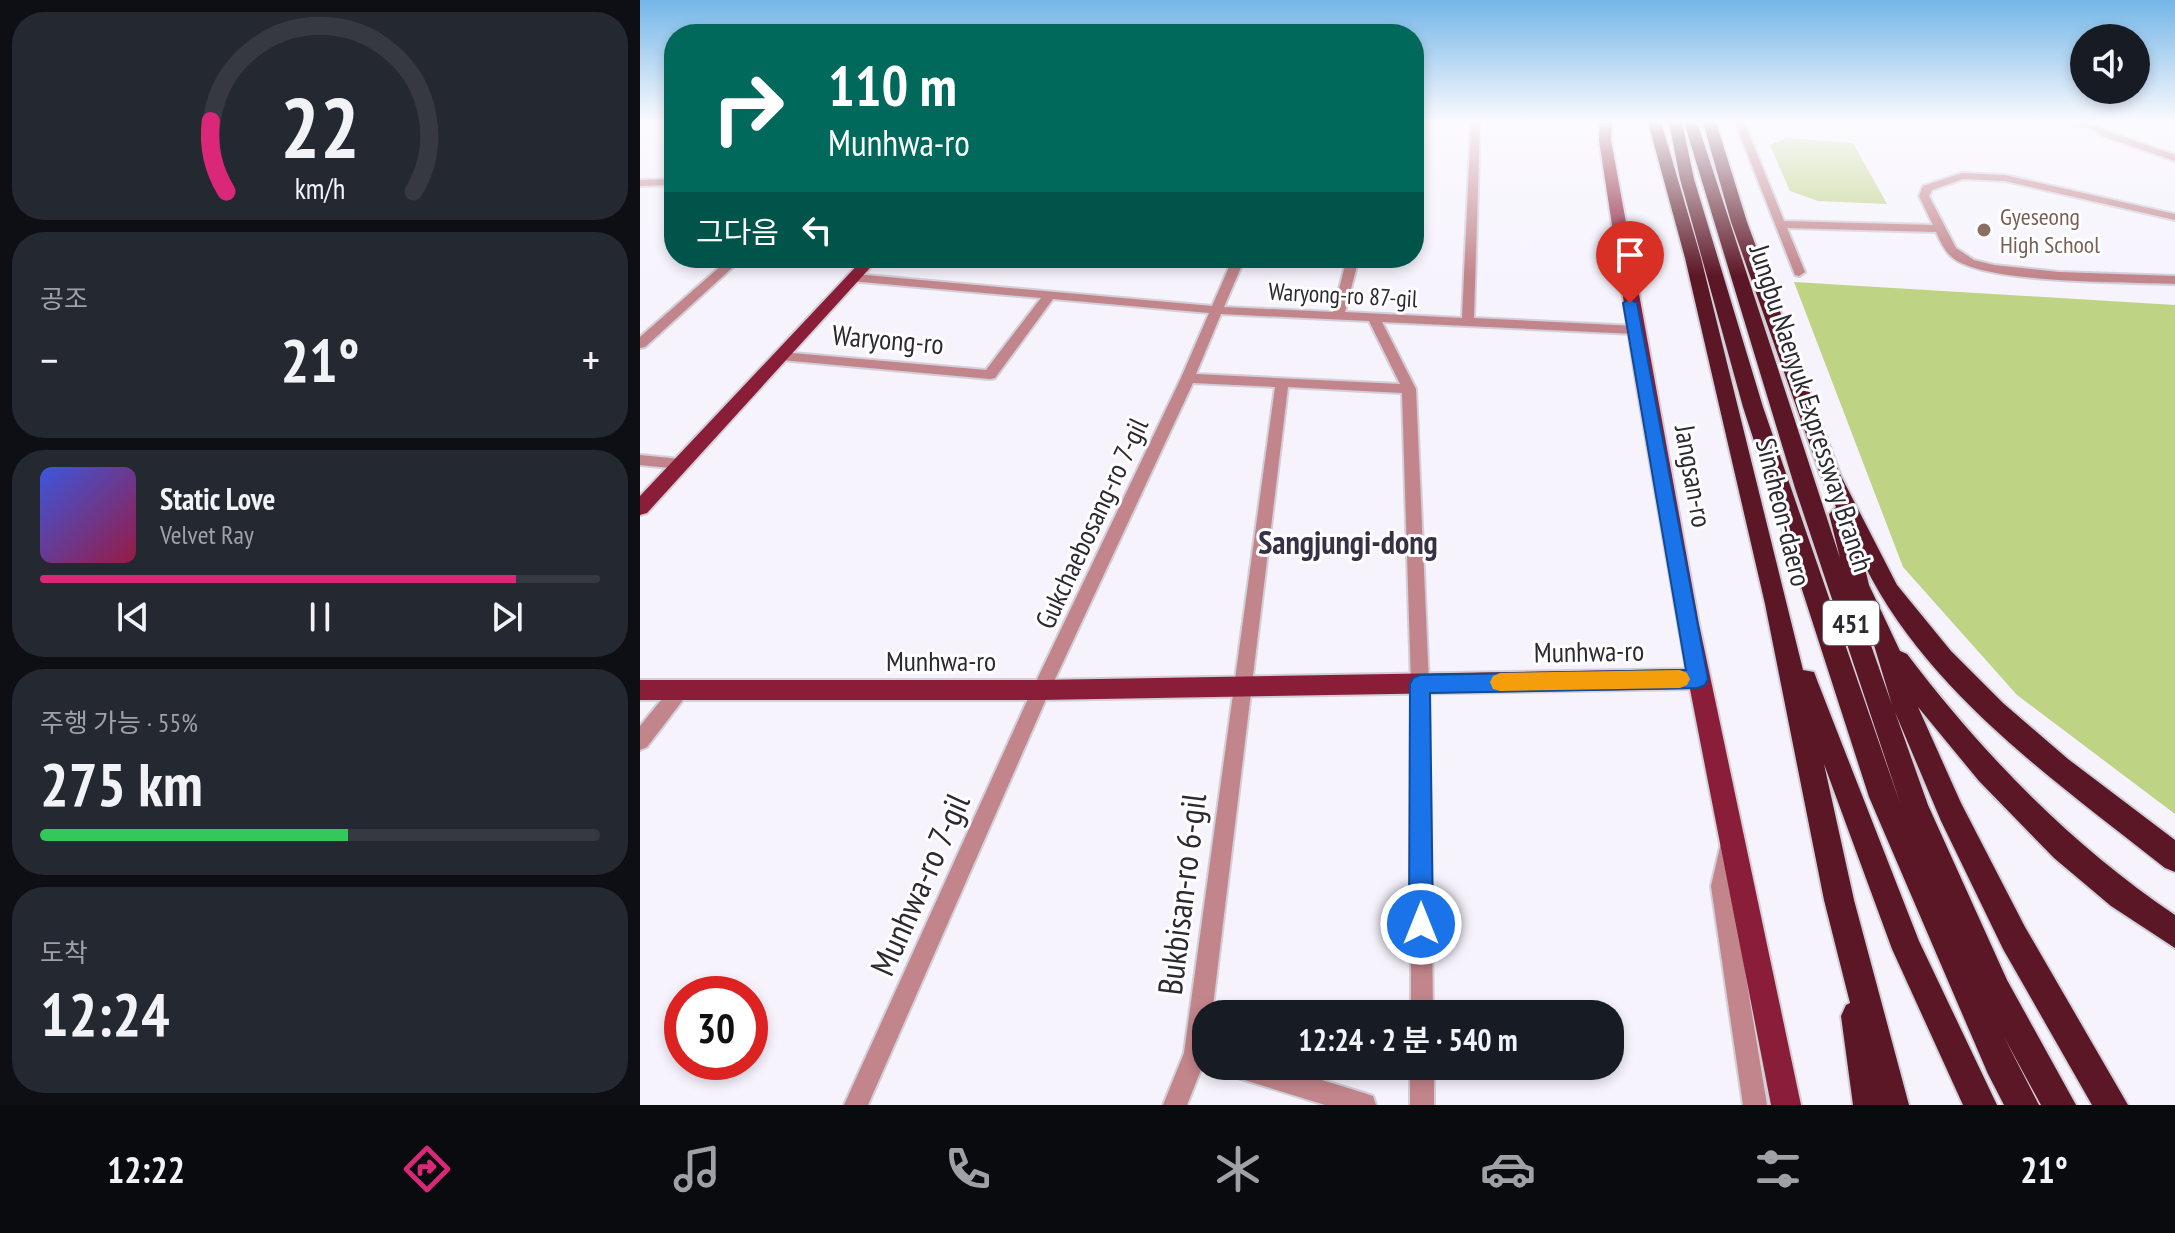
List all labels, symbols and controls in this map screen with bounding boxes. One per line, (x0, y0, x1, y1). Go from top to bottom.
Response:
map controls (2070, 24, 2150, 104)
button: sound (2070, 24, 2150, 104)
text: 110 m (828, 49, 957, 121)
icon: right (696, 56, 800, 160)
text: 22 (280, 73, 360, 181)
text: Munhwa-ro (828, 119, 970, 166)
text: km/h (295, 170, 345, 207)
place label: Gyeseong High School (2000, 201, 2100, 260)
icon: left (795, 208, 839, 252)
text: 그다음 (696, 212, 779, 251)
pin (1596, 221, 1664, 303)
marker: Gyeseong High School (1975, 221, 1993, 239)
icon: arrive (1608, 233, 1652, 277)
street label: Jungbu Naeryuk Expressway Branch (1741, 239, 1882, 576)
street label: Waryong-ro 87-gil (1268, 276, 1419, 314)
text: 공조 (40, 282, 88, 315)
street label: Waryong-ro (831, 316, 945, 362)
text: 21° (280, 321, 360, 399)
text: − (40, 331, 58, 388)
text: + (582, 331, 600, 388)
street label: Gukchaebosang-ro 7-gil (1026, 411, 1156, 634)
street label: Jangsan-ro (1667, 421, 1721, 530)
street label: Sincheon-daero (1748, 434, 1820, 590)
text: Static Love (160, 479, 275, 518)
text: Velvet Ray (160, 518, 254, 551)
district label: Sangjungi-dong (1258, 521, 1438, 563)
icon: previous (111, 595, 155, 639)
icon: pause (298, 595, 342, 639)
icon: next (485, 595, 529, 639)
road number: 451 (1823, 601, 1879, 645)
street label: Munhwa-ro (1534, 632, 1644, 670)
street label: Munhwa-ro (886, 642, 996, 679)
text: 주행 가능 · 55% (40, 706, 198, 739)
text: 275 km (40, 745, 203, 823)
street label: Munhwa-ro 7-gil (859, 786, 979, 982)
street label: Bukbisan-ro 6-gil (1147, 791, 1215, 997)
position arrow (1379, 882, 1463, 966)
text: 도착 (40, 936, 88, 969)
text: 12:24 (40, 975, 170, 1053)
speed limit sign: 30 (664, 976, 768, 1080)
text: 12:24 · 2 분 · 540 m (1298, 1020, 1518, 1059)
icon: directions (399, 1141, 455, 1197)
icon: music (669, 1141, 725, 1197)
icon: phone (940, 1141, 996, 1197)
icon: climate (1210, 1141, 1266, 1197)
icon: car (1480, 1141, 1536, 1197)
icon: filters (1750, 1141, 1806, 1197)
text: 12:22 (107, 1146, 185, 1193)
text: 21° (2020, 1146, 2068, 1193)

